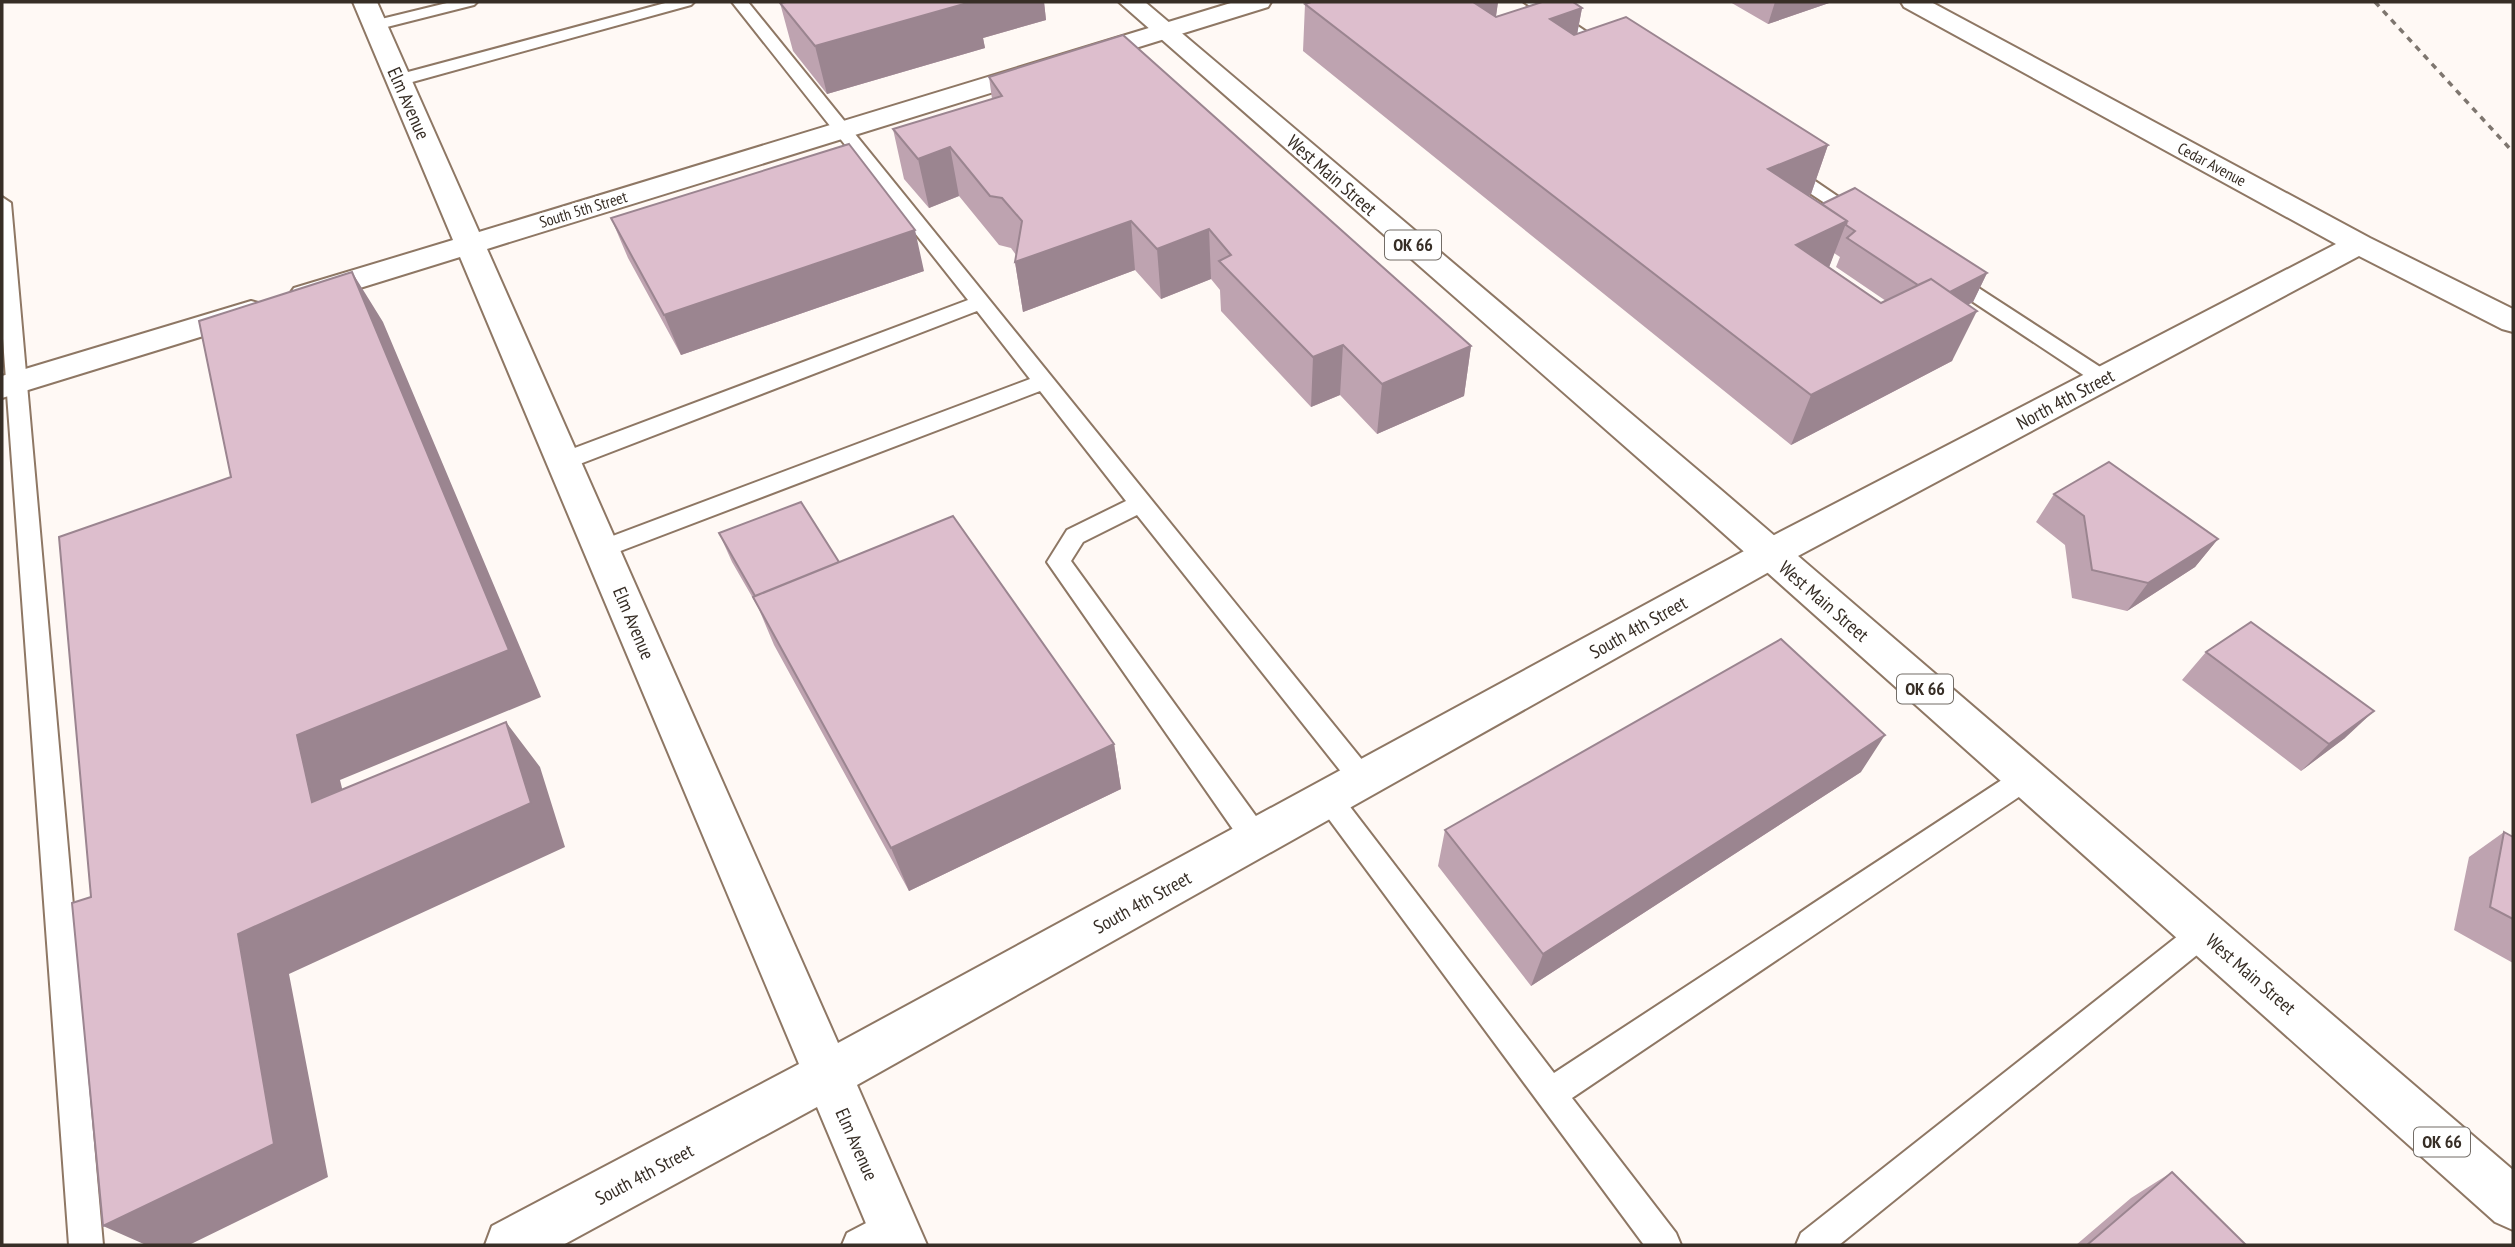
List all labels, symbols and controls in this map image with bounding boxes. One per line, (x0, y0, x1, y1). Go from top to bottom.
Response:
street label: Elm Avenue (382, 63, 436, 143)
street label: West Main Street (1282, 129, 1382, 221)
street label: Cedar Avenue (2174, 138, 2250, 190)
street label: South 5th Street (537, 186, 630, 232)
road number: OK 66 (1385, 230, 1441, 260)
street label: North 4th Street (2012, 363, 2119, 435)
street label: West Main Street (1774, 555, 1874, 647)
street label: Elm Avenue (608, 583, 660, 663)
street label: South 4th Street (1585, 590, 1692, 664)
road number: OK 66 (1897, 674, 1953, 704)
street label: South 4th Street (1089, 865, 1196, 939)
street label: West Main Street (2201, 928, 2301, 1020)
street label: Elm Avenue (830, 1104, 884, 1184)
road number: OK 66 (2414, 1128, 2470, 1156)
street label: South 4th Street (591, 1138, 698, 1210)

